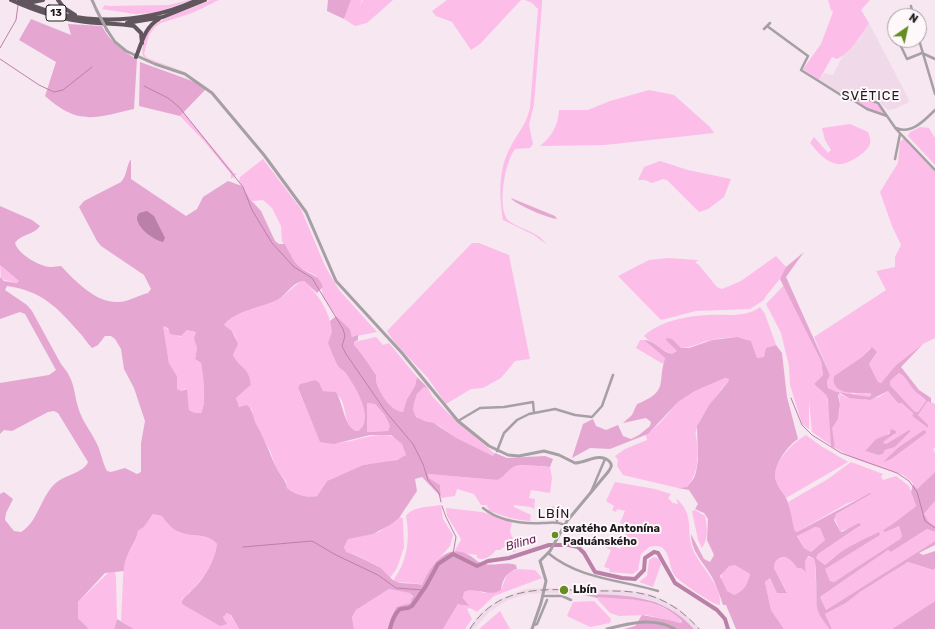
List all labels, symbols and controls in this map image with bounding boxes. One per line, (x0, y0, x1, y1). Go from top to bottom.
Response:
road number: 13 (46, 5, 66, 21)
north arrow (887, 8, 927, 48)
text: N (907, 11, 920, 26)
district label: SVĚTICE (842, 88, 900, 104)
district label: LBÍN (538, 506, 570, 522)
place label: svatého Antonína Paduánského (563, 522, 660, 548)
marker: svatého Antonína Paduánského (550, 530, 560, 540)
water label: Bílina (504, 532, 538, 554)
place label: Lbín (573, 583, 597, 597)
marker: Lbín (558, 584, 570, 596)

